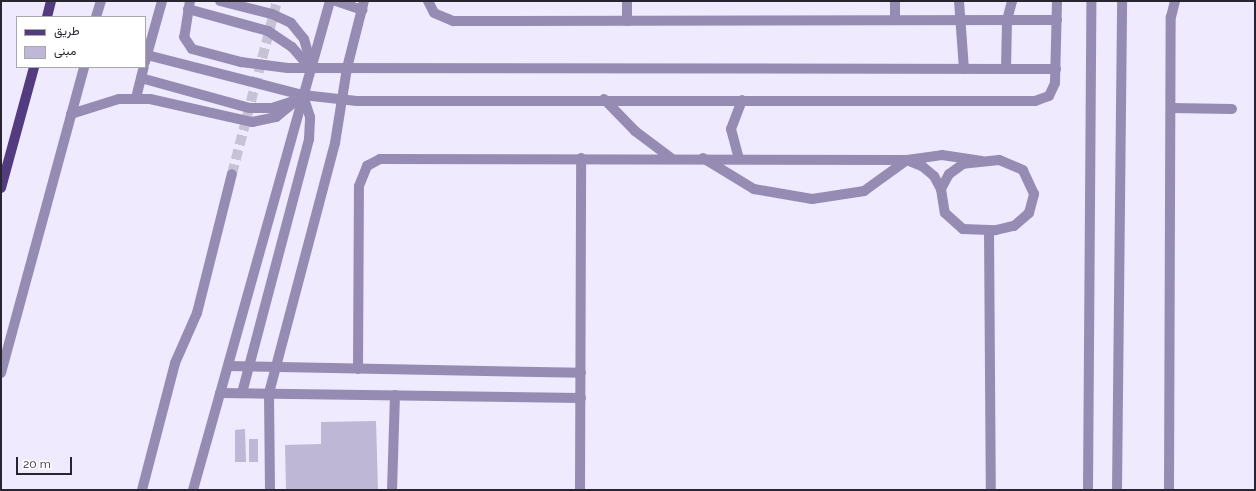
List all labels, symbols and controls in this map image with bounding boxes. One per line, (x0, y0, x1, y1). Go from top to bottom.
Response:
legend (16, 16, 146, 68)
text: طريق (54, 24, 79, 38)
text: مبنى (54, 44, 76, 58)
scale bar (18, 449, 74, 475)
text: 20 m (23, 457, 51, 471)

